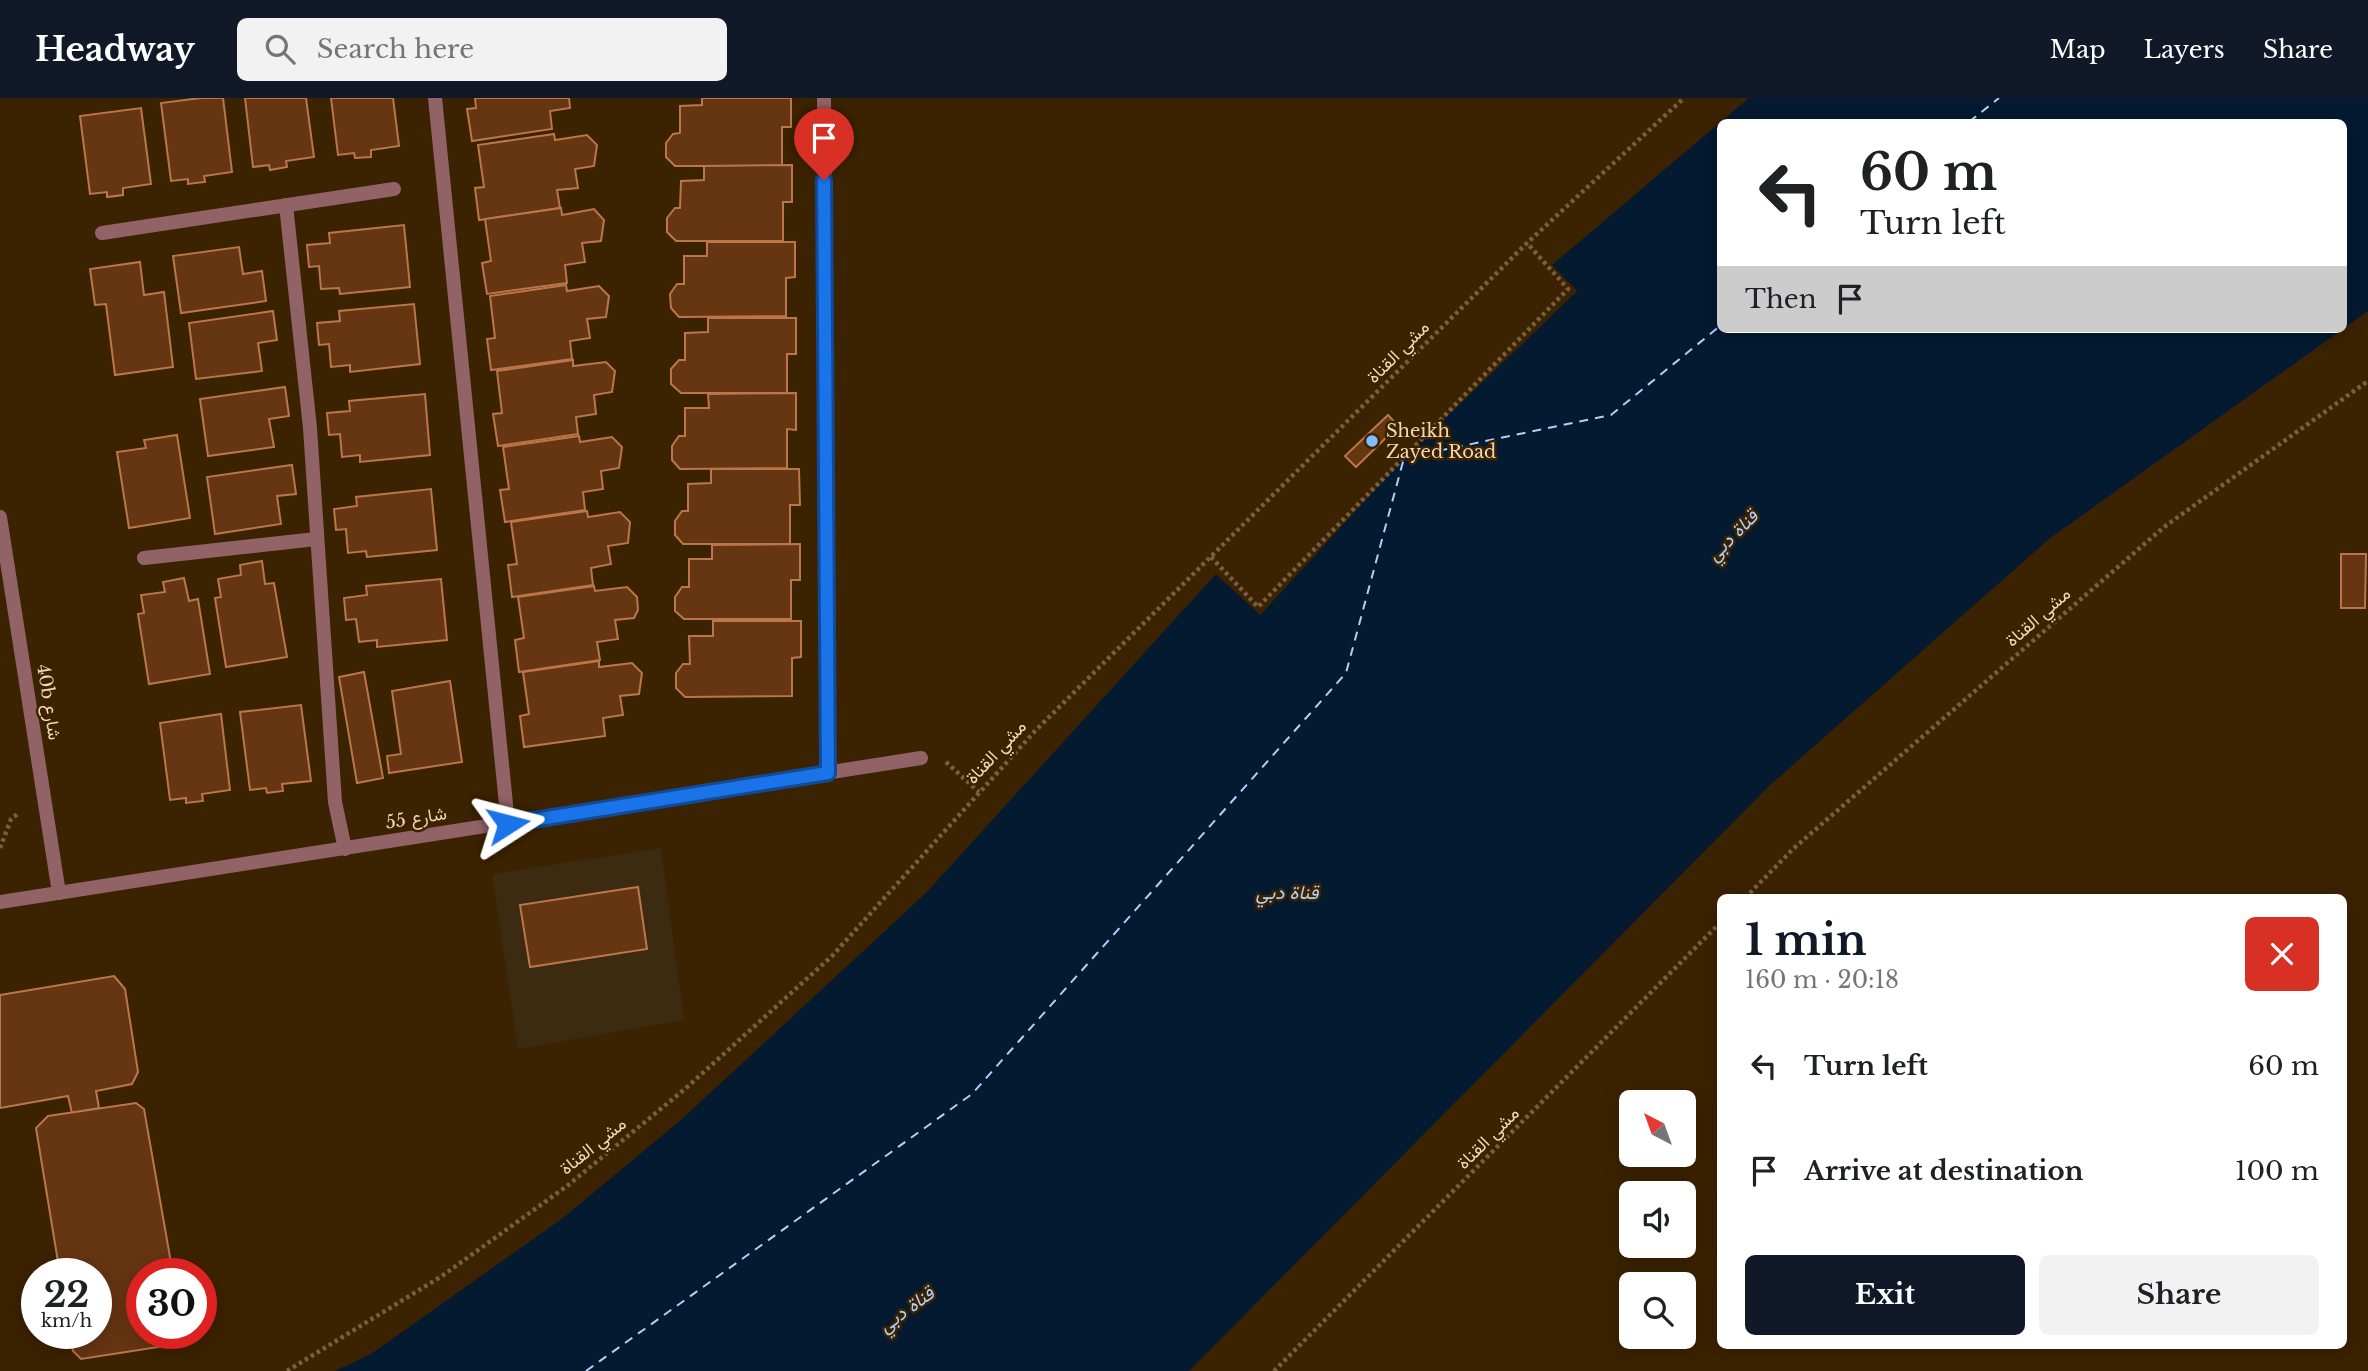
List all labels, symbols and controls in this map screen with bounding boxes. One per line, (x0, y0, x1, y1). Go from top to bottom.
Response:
search box (237, 18, 727, 81)
text: Headway (35, 29, 195, 70)
icon: search (261, 30, 299, 68)
text: Search here (317, 33, 474, 65)
text: Map (2050, 35, 2106, 64)
text: Layers (2144, 35, 2225, 64)
text: Share (2263, 35, 2333, 64)
pin (794, 108, 854, 180)
icon: arrive (805, 119, 843, 157)
text: 60 m (1860, 142, 1997, 203)
icon: left (1745, 147, 1836, 238)
text: Turn left (1860, 203, 2006, 243)
icon: arrive (1831, 280, 1869, 318)
text: Then (1745, 283, 1817, 315)
street label: مشي القناة (1362, 316, 1437, 391)
place label: Sheikh Zayed Road (1386, 420, 1496, 463)
marker: Sheikh Zayed Road (1364, 433, 1380, 449)
water label: قناة دبي (1702, 503, 1767, 569)
street label: مشي القناة (2001, 583, 2078, 654)
street label: 40b شارع (31, 662, 66, 742)
street label: مشي القناة (961, 716, 1034, 791)
position arrow (471, 787, 545, 861)
street label: شارع 55 (384, 802, 448, 835)
water label: قناة دبي (1256, 881, 1321, 908)
text: 1 min (1745, 914, 1867, 966)
button: close (2245, 917, 2319, 991)
text: 160 m · 20:18 (1745, 966, 1899, 994)
icon: left (1745, 1047, 1783, 1085)
text: Turn left (1804, 1050, 1928, 1082)
text: 60 m (2248, 1050, 2319, 1082)
north arrow (1619, 1090, 1696, 1167)
map controls (1619, 1090, 1696, 1349)
street label: مشي القناة (1452, 1102, 1527, 1177)
street label: مشي القناة (555, 1113, 633, 1183)
icon: arrive (1745, 1152, 1783, 1190)
text: Arrive at destination (1804, 1155, 2084, 1187)
text: 100 m (2235, 1155, 2319, 1187)
button: sound (1619, 1181, 1696, 1258)
button: Exit (1745, 1255, 2025, 1335)
button: Share (2039, 1255, 2319, 1335)
speed limit sign: 30 (126, 1258, 217, 1349)
button: search (1619, 1272, 1696, 1349)
text: 22 (44, 1273, 89, 1316)
water label: قناة دبي (874, 1280, 943, 1340)
text: km/h (41, 1310, 92, 1332)

